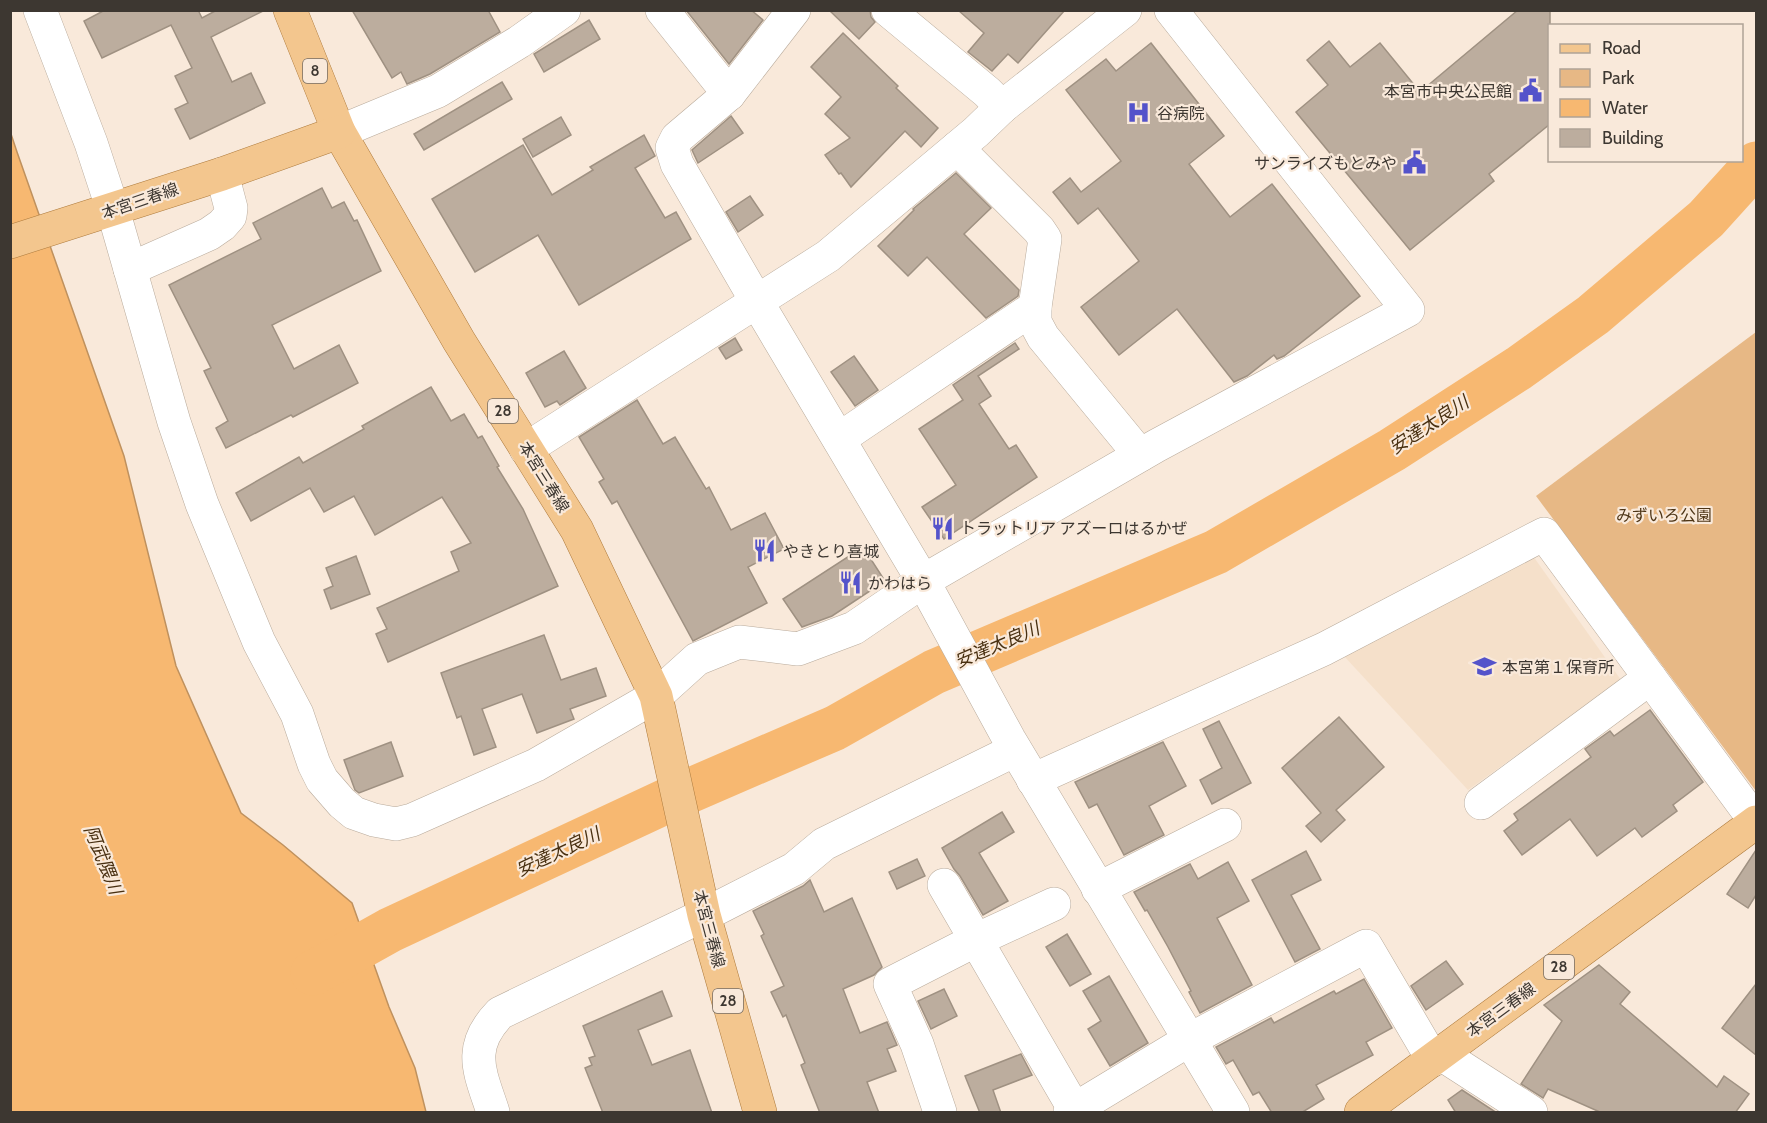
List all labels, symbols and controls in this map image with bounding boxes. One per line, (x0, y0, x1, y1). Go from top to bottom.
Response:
legend (1548, 24, 1743, 162)
text: Road (1602, 37, 1641, 59)
road number: 8 (303, 59, 327, 83)
text: Park (1602, 67, 1635, 89)
public building icon: 本宮市中央公民館 (1517, 78, 1543, 104)
place label: 本宮市中央公民館 (1384, 82, 1512, 101)
text: Water (1602, 97, 1648, 119)
hospital icon: 谷病院 (1126, 100, 1152, 126)
place label: 谷病院 (1157, 104, 1205, 123)
text: Building (1602, 127, 1664, 149)
public building icon: サンライズもとみや (1402, 150, 1428, 176)
place label: サンライズもとみや (1254, 154, 1397, 173)
street label: 本宮三春線 (99, 179, 181, 223)
water label: 安達太良川 (1385, 390, 1474, 459)
road number: 28 (488, 399, 518, 423)
street label: 本宮三春線 (515, 438, 573, 516)
park label: みずいろ公園 (1616, 506, 1712, 525)
restaurant icon: トラットリア アズーロはるかぜ (929, 515, 955, 541)
place label: トラットリア アズーロはるかぜ (960, 519, 1188, 538)
restaurant icon: やきとり喜城 (752, 538, 778, 564)
place label: やきとり喜城 (783, 542, 879, 561)
restaurant icon: かわはら (837, 570, 863, 596)
place label: かわはら (868, 574, 932, 593)
water label: 安達太良川 (951, 617, 1045, 673)
school or university icon: 本宮第１保育所 (1471, 654, 1497, 680)
place label: 本宮第１保育所 (1502, 658, 1614, 677)
water label: 安達太良川 (513, 822, 605, 881)
water label: 阿武隈川 (79, 823, 127, 899)
street label: 本宮三春線 (689, 888, 729, 970)
road number: 28 (1544, 955, 1574, 979)
street label: 本宮三春線 (1463, 979, 1539, 1041)
road number: 28 (713, 989, 743, 1013)

